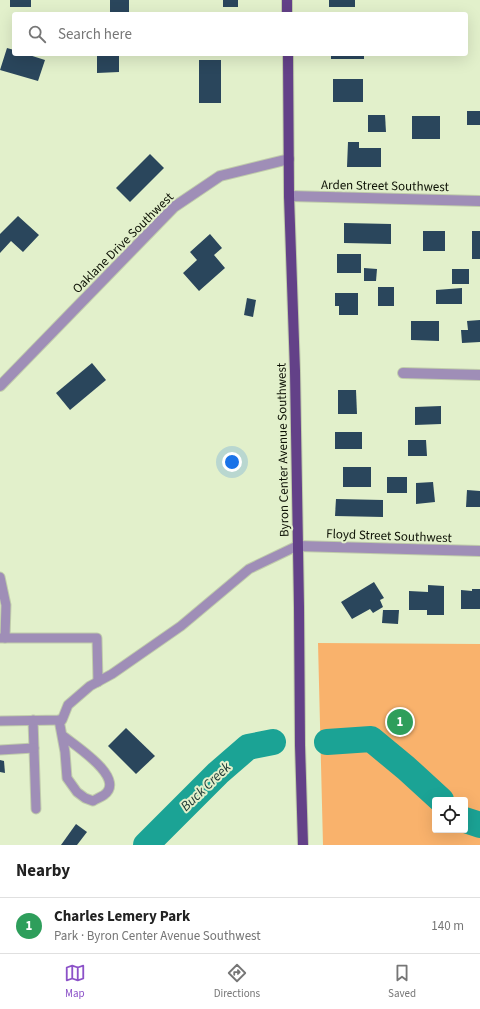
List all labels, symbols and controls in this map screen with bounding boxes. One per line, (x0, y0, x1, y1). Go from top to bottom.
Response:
search box (12, 12, 468, 56)
icon: search (26, 23, 48, 45)
text: Search here (58, 24, 132, 45)
street label: Arden Street Southwest (321, 176, 450, 196)
street label: Oaklane Drive Southwest (68, 188, 178, 298)
street label: Byron Center Avenue Southwest (272, 362, 294, 537)
your location (222, 452, 242, 472)
street label: Floyd Street Southwest (326, 525, 453, 547)
pin: 1 (387, 707, 413, 737)
water label: Buck Creek (176, 758, 236, 816)
map controls (432, 797, 468, 833)
button: locate (432, 797, 468, 833)
text: Nearby (16, 859, 70, 883)
text: Charles Lemery Park (54, 906, 190, 927)
text: 1 (26, 917, 32, 935)
text: 140 m (431, 917, 464, 935)
text: Park · Byron Center Avenue Southwest (54, 927, 261, 945)
tab: Map (64, 962, 86, 1001)
tab: Directions (214, 962, 260, 1001)
tab: Saved (388, 962, 416, 1001)

